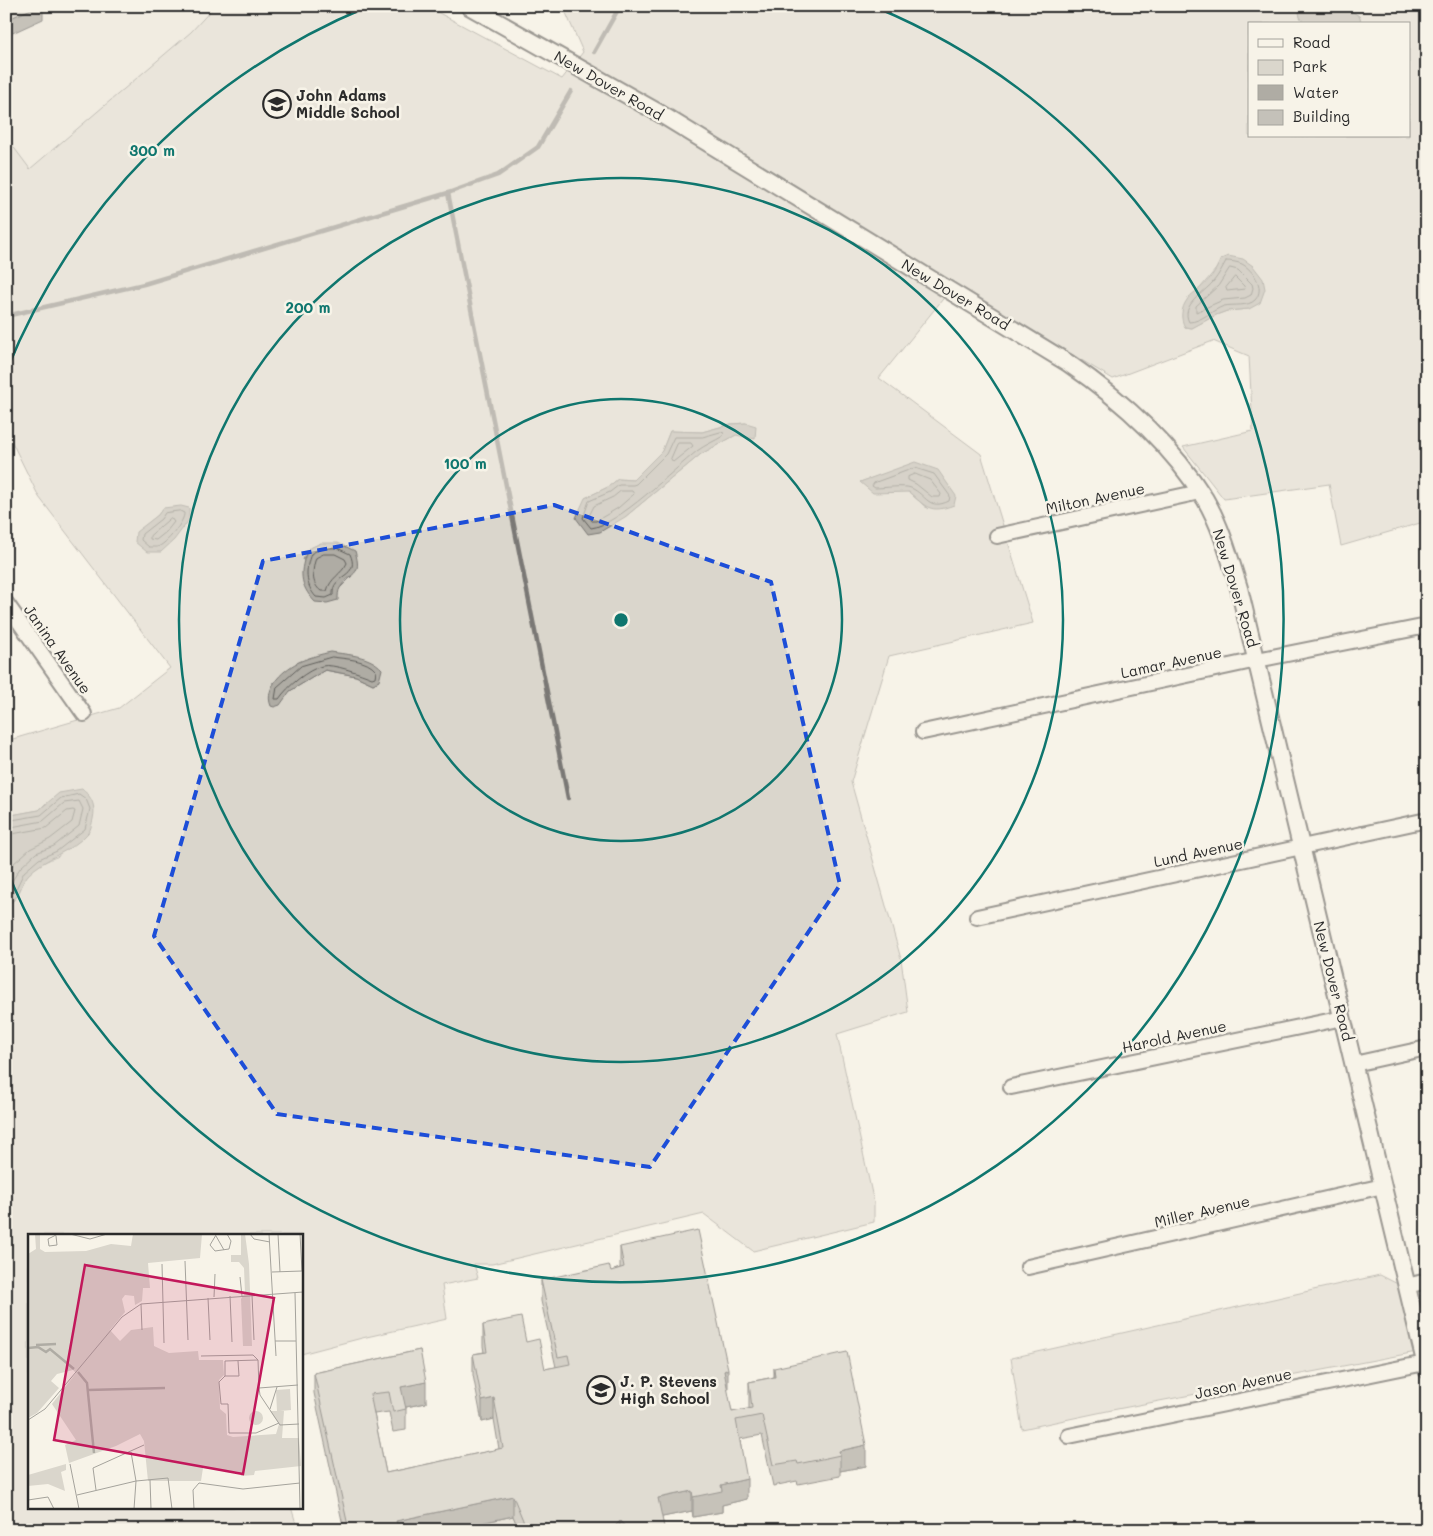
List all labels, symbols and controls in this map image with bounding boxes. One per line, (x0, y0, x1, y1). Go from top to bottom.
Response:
legend (1248, 22, 1410, 138)
text: Road (1293, 32, 1330, 52)
street label: New Dover Road (551, 46, 667, 124)
text: Park (1293, 56, 1327, 76)
text: Water (1293, 82, 1339, 102)
place label: John Adams Middle School (296, 85, 400, 122)
school or university icon: John Adams Middle School (262, 89, 292, 119)
text: Building (1293, 106, 1350, 126)
text: 300 m (129, 140, 175, 160)
street label: New Dover Road (898, 254, 1014, 334)
text: 200 m (286, 297, 331, 317)
text: 100 m (443, 453, 487, 473)
street label: Milton Avenue (1044, 478, 1146, 518)
street label: New Dover Road (1208, 526, 1264, 650)
street label: Janina Avenue (20, 600, 96, 698)
centre of rings (612, 611, 630, 629)
street label: Lamar Avenue (1119, 642, 1223, 682)
street label: Lund Avenue (1152, 833, 1244, 871)
street label: New Dover Road (1309, 919, 1359, 1043)
street label: Harold Avenue (1120, 1015, 1228, 1057)
street label: Miller Avenue (1152, 1190, 1252, 1232)
inset map (28, 1234, 302, 1508)
street label: Jason Avenue (1193, 1363, 1293, 1403)
place label: J. P. Stevens High School (620, 1371, 717, 1408)
school or university icon: J. P. Stevens High School (586, 1375, 616, 1405)

